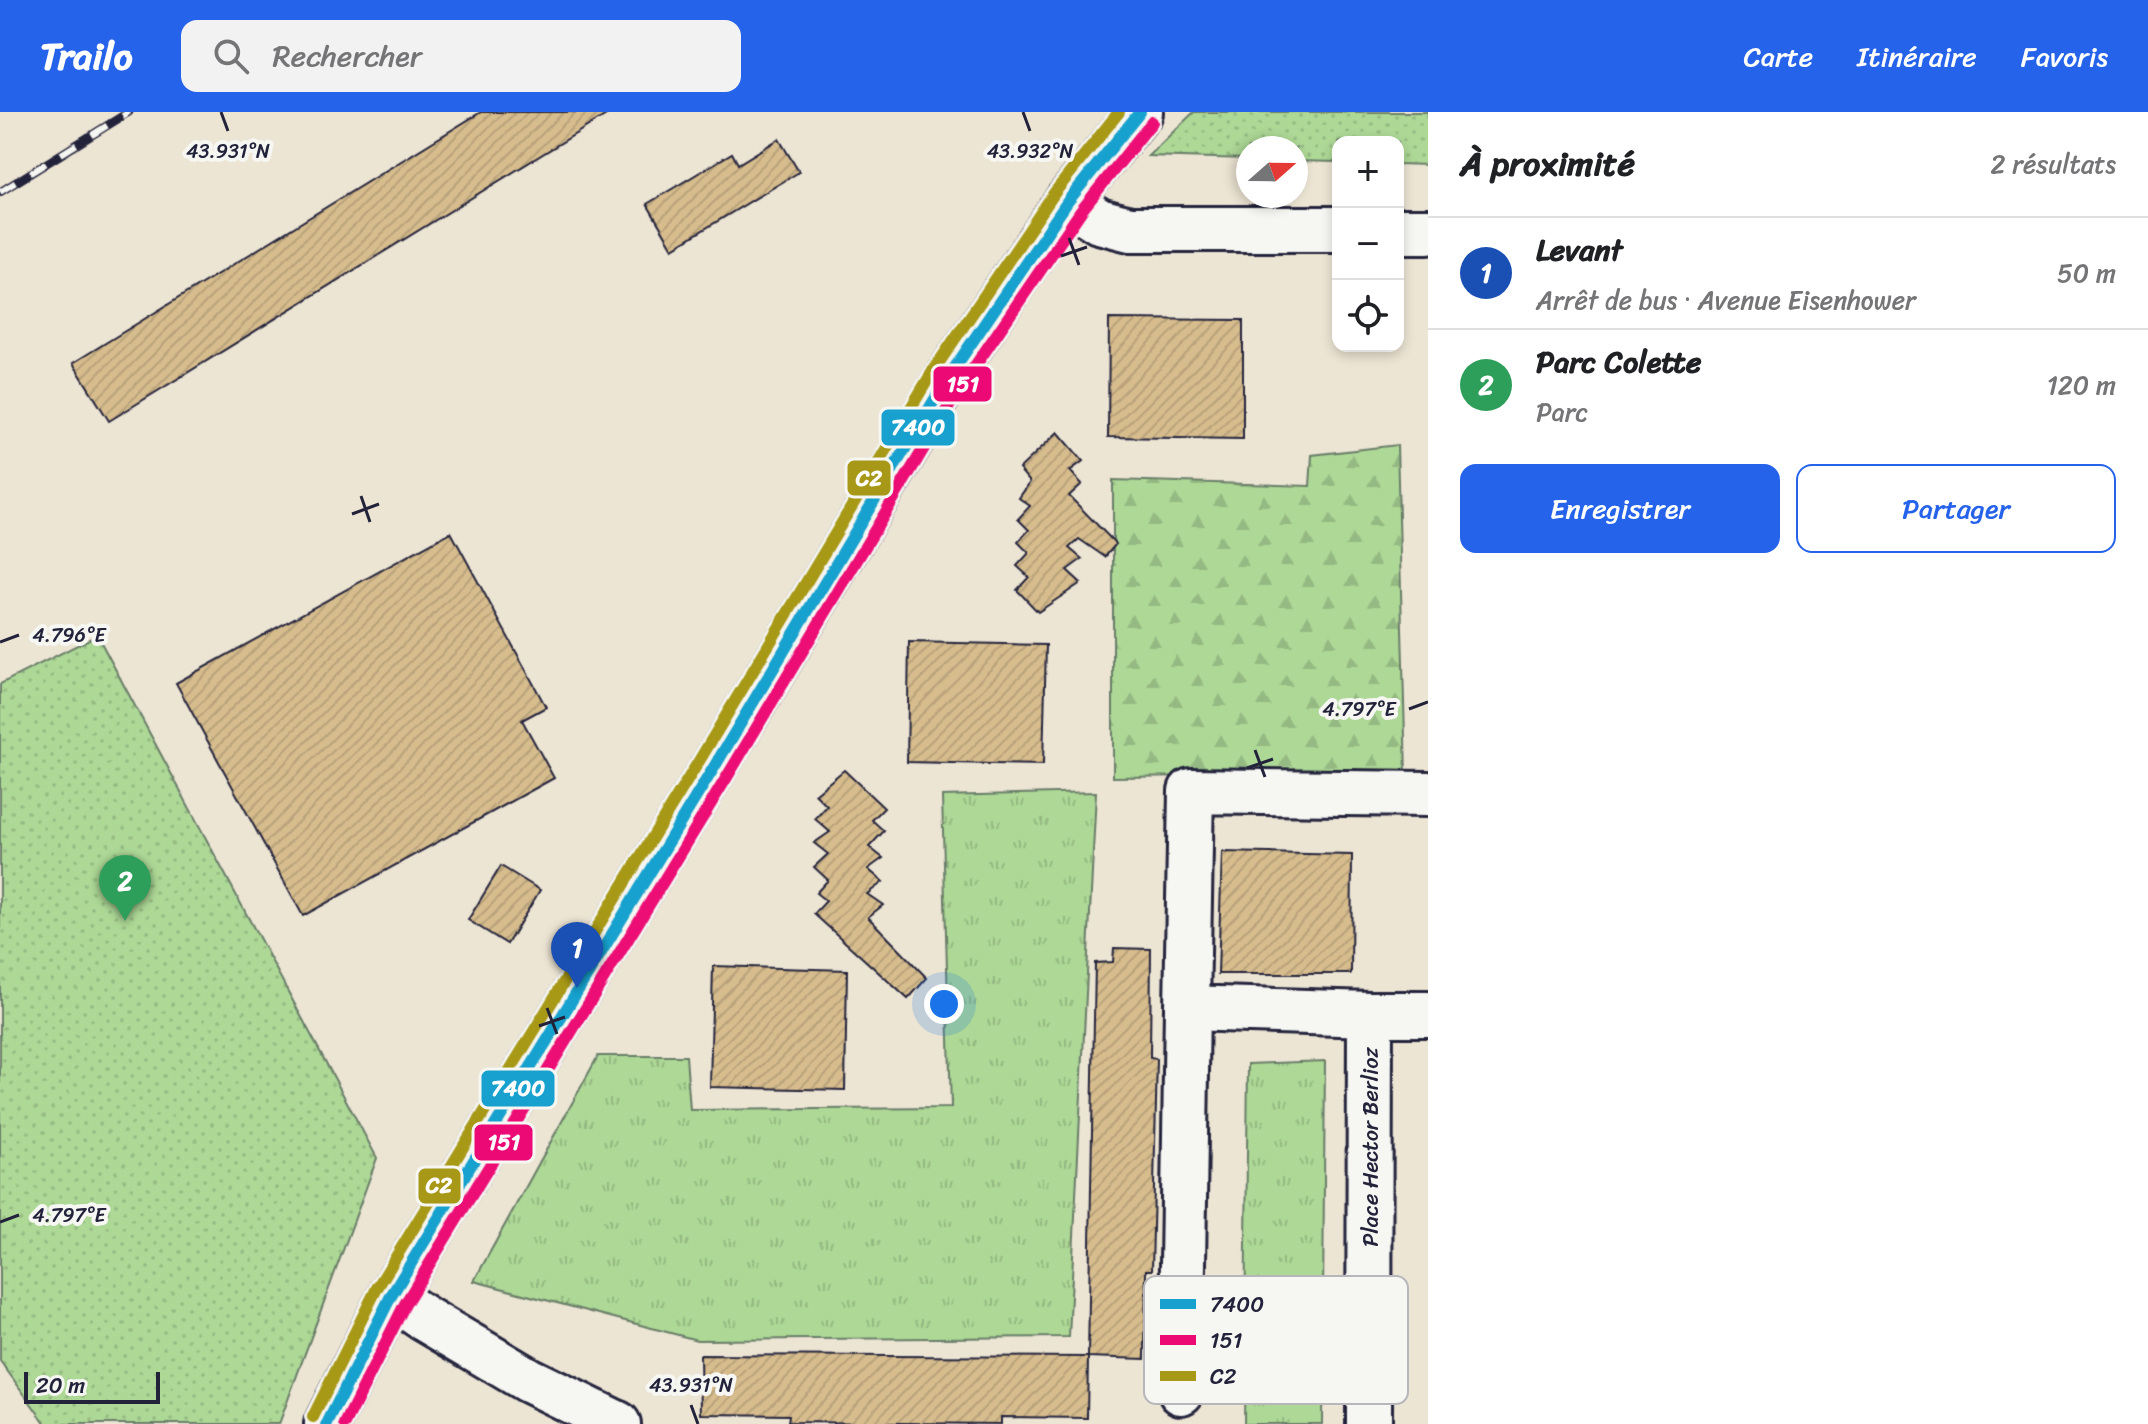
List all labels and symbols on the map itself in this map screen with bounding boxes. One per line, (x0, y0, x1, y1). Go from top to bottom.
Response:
text: 43.931°N (186, 134, 270, 169)
text: 43.932°N (987, 134, 1074, 169)
north arrow (1236, 136, 1308, 208)
line badge: 151 (932, 365, 993, 403)
text: 151 (947, 365, 980, 404)
line badge: 7400 (880, 408, 956, 447)
text: 7400 (891, 408, 945, 447)
line badge: C2 (846, 459, 892, 497)
text: C2 (855, 459, 883, 498)
text: 4.796°E (32, 618, 108, 653)
text: 4.797°E (1322, 692, 1398, 727)
pin: 2 (99, 855, 151, 921)
pin: 1 (551, 922, 603, 988)
your location (924, 984, 964, 1024)
street label: Place Hector Berlioz (1351, 1047, 1390, 1247)
line badge: 7400 (480, 1069, 556, 1108)
text: 7400 (491, 1069, 545, 1108)
line badge: 151 (473, 1123, 534, 1162)
text: 151 (488, 1123, 521, 1162)
text: C2 (425, 1166, 453, 1205)
line badge: C2 (417, 1167, 462, 1205)
text: 4.797°E (32, 1198, 108, 1233)
legend (1144, 1276, 1408, 1404)
text: 7400 (1210, 1285, 1264, 1324)
text: 151 (1210, 1321, 1242, 1360)
text: C2 (1210, 1357, 1237, 1396)
scale bar (24, 1368, 160, 1404)
text: 43.931°N (649, 1368, 733, 1403)

